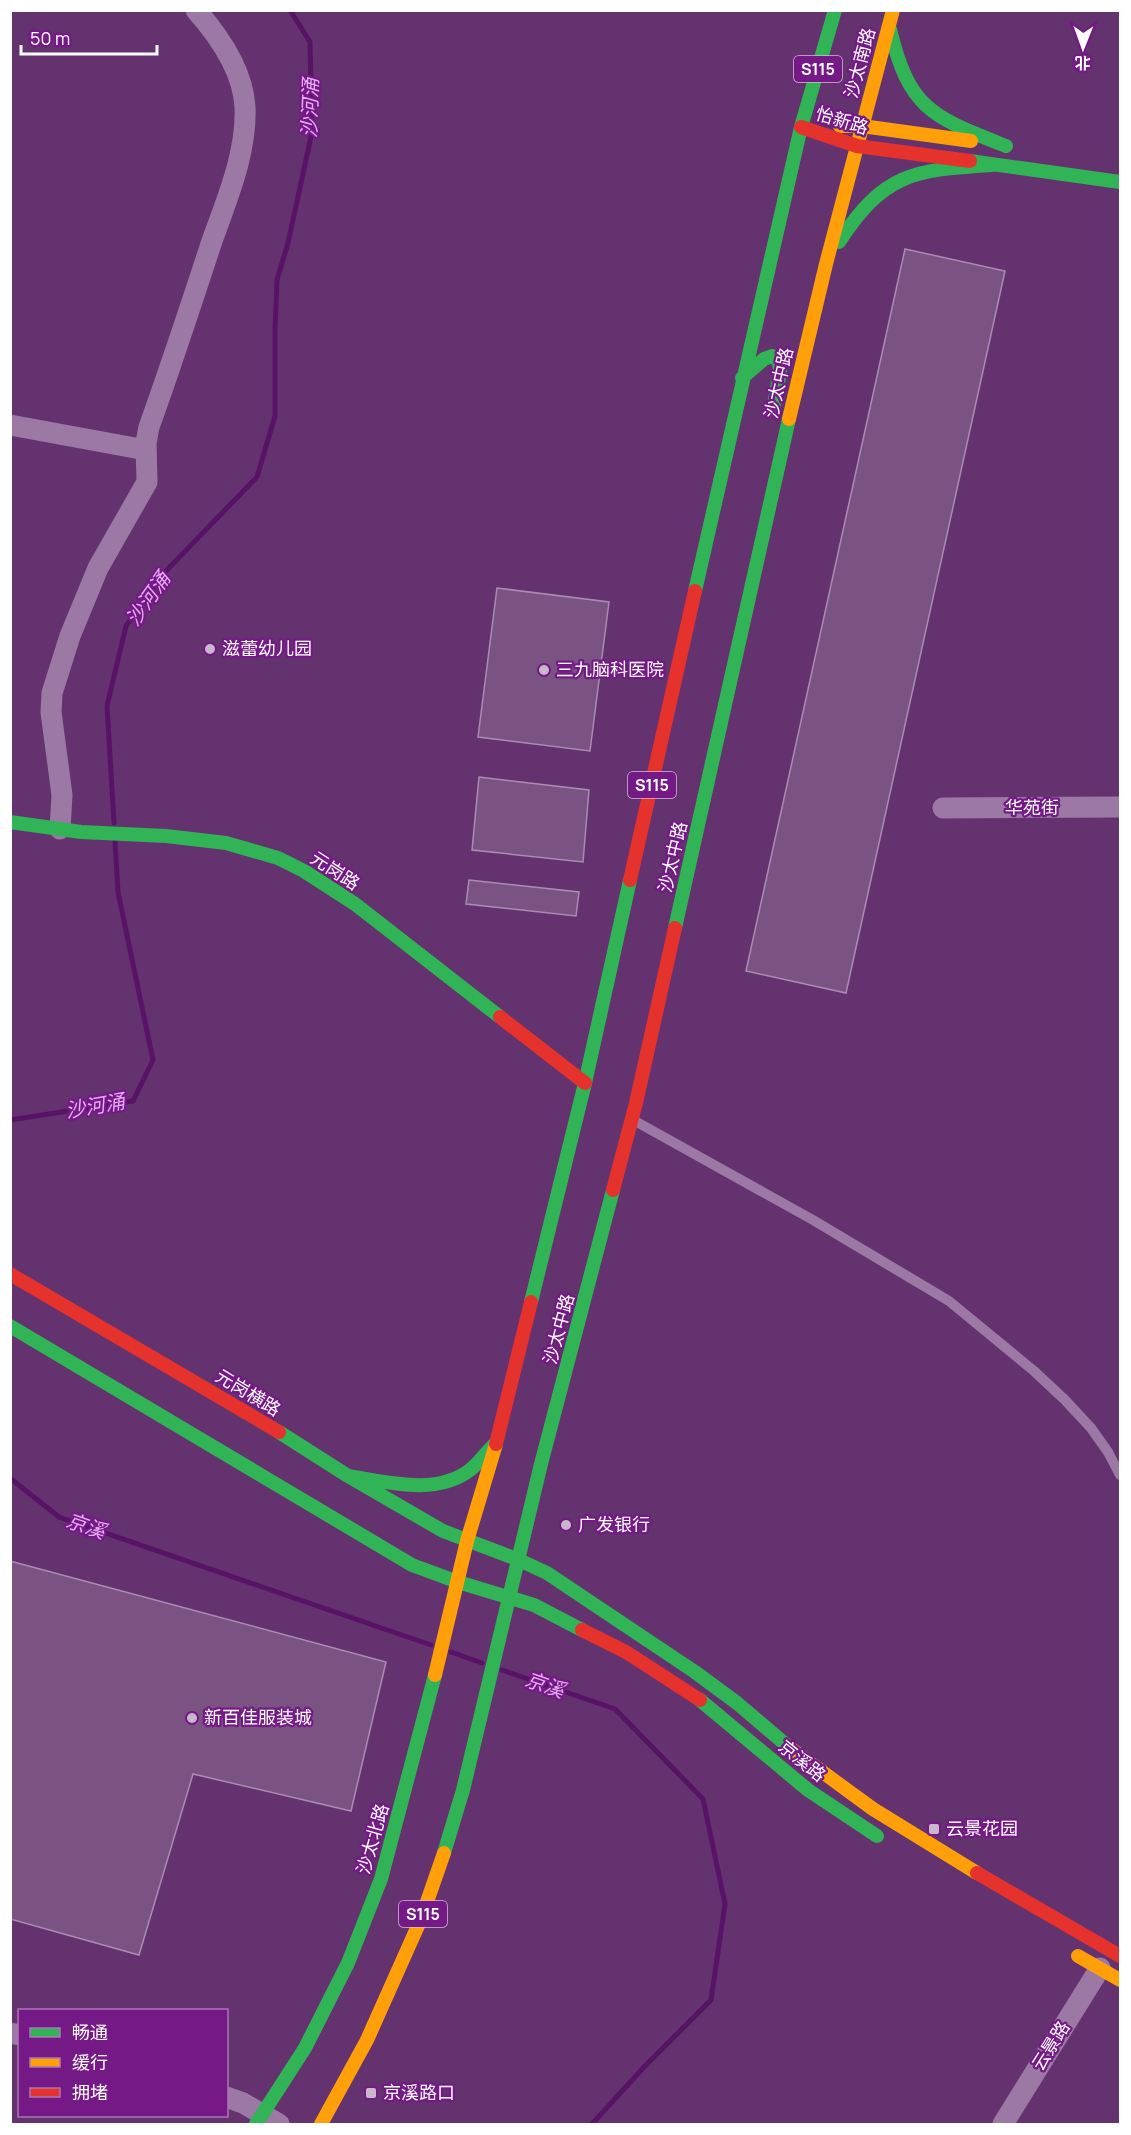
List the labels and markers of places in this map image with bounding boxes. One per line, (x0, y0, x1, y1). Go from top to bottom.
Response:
place label: 滋蕾幼儿园 (222, 636, 312, 660)
marker: 滋蕾幼儿园 (203, 642, 217, 656)
place label: 三九脑科医院 (556, 657, 664, 681)
marker: 三九脑科医院 (537, 663, 551, 677)
place label: 广发银行 (578, 1512, 650, 1536)
marker: 广发银行 (559, 1518, 573, 1532)
place label: 新百佳服装城 (204, 1705, 312, 1729)
marker: 新百佳服装城 (185, 1711, 199, 1725)
place label: 云景花园 (946, 1816, 1018, 1840)
marker: 云景花园 (927, 1822, 941, 1836)
place label: 京溪路口 (383, 2080, 455, 2104)
marker: 京溪路口 (364, 2086, 378, 2100)

